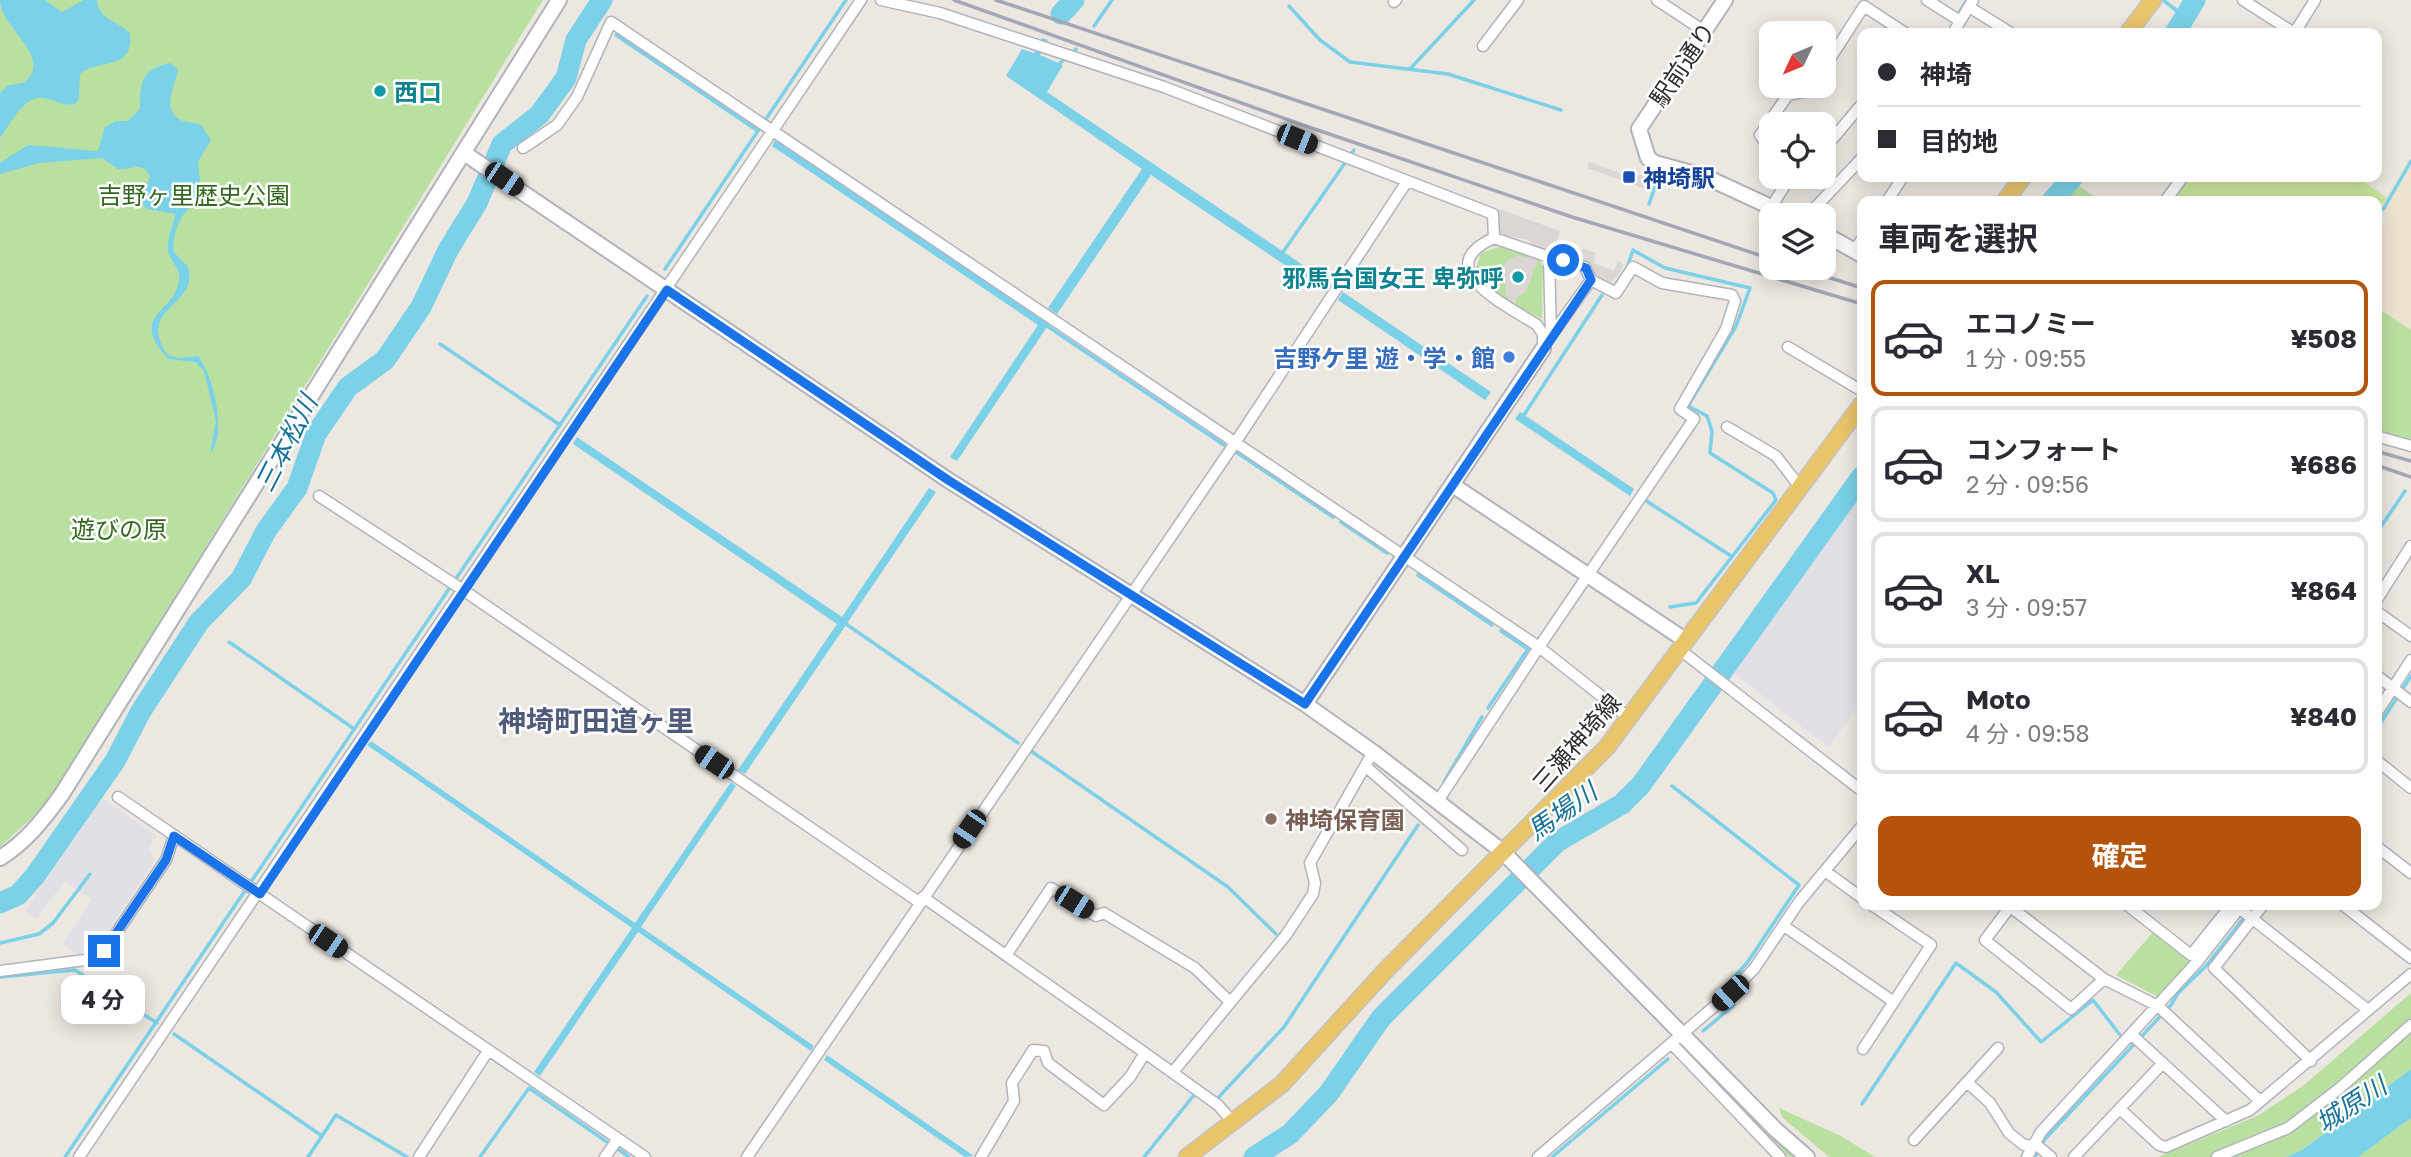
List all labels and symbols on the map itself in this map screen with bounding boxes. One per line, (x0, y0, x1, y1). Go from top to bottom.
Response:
street label: 駅前通り (1643, 16, 1721, 112)
north arrow (1759, 21, 1836, 98)
place label: 西口 (394, 77, 442, 106)
marker: 西口 (372, 83, 388, 99)
car (1274, 121, 1321, 157)
car (481, 159, 528, 199)
place label: 神埼駅 (1643, 163, 1715, 192)
marker: 神埼駅 (1621, 169, 1637, 185)
park label: 吉野ヶ里歴史公園 (98, 180, 290, 209)
route start (1547, 244, 1579, 276)
place label: 邪馬台国女王 卑弥呼 (1282, 263, 1504, 292)
marker: 邪馬台国女王 卑弥呼 (1510, 269, 1526, 285)
place label: 吉野ケ里 遊・学・館 (1273, 343, 1495, 372)
marker: 吉野ケ里 遊・学・館 (1501, 349, 1517, 365)
water label: 三本松川 (249, 387, 325, 496)
park label: 遊びの原 (71, 514, 167, 543)
street label: 三瀬神埼線 (1526, 687, 1626, 797)
district label: 神埼町田道ヶ里 (498, 704, 694, 737)
car (691, 742, 738, 782)
water label: 馬場川 (1521, 774, 1605, 846)
place label: 神埼保育園 (1285, 805, 1405, 834)
car (949, 806, 990, 852)
marker: 神埼保育園 (1263, 811, 1279, 827)
car (1051, 882, 1098, 922)
car (305, 921, 352, 961)
route end (88, 935, 120, 967)
car (1708, 971, 1753, 1015)
callout: 4 分 (62, 976, 146, 1024)
water label: 城原川 (2310, 1068, 2395, 1138)

